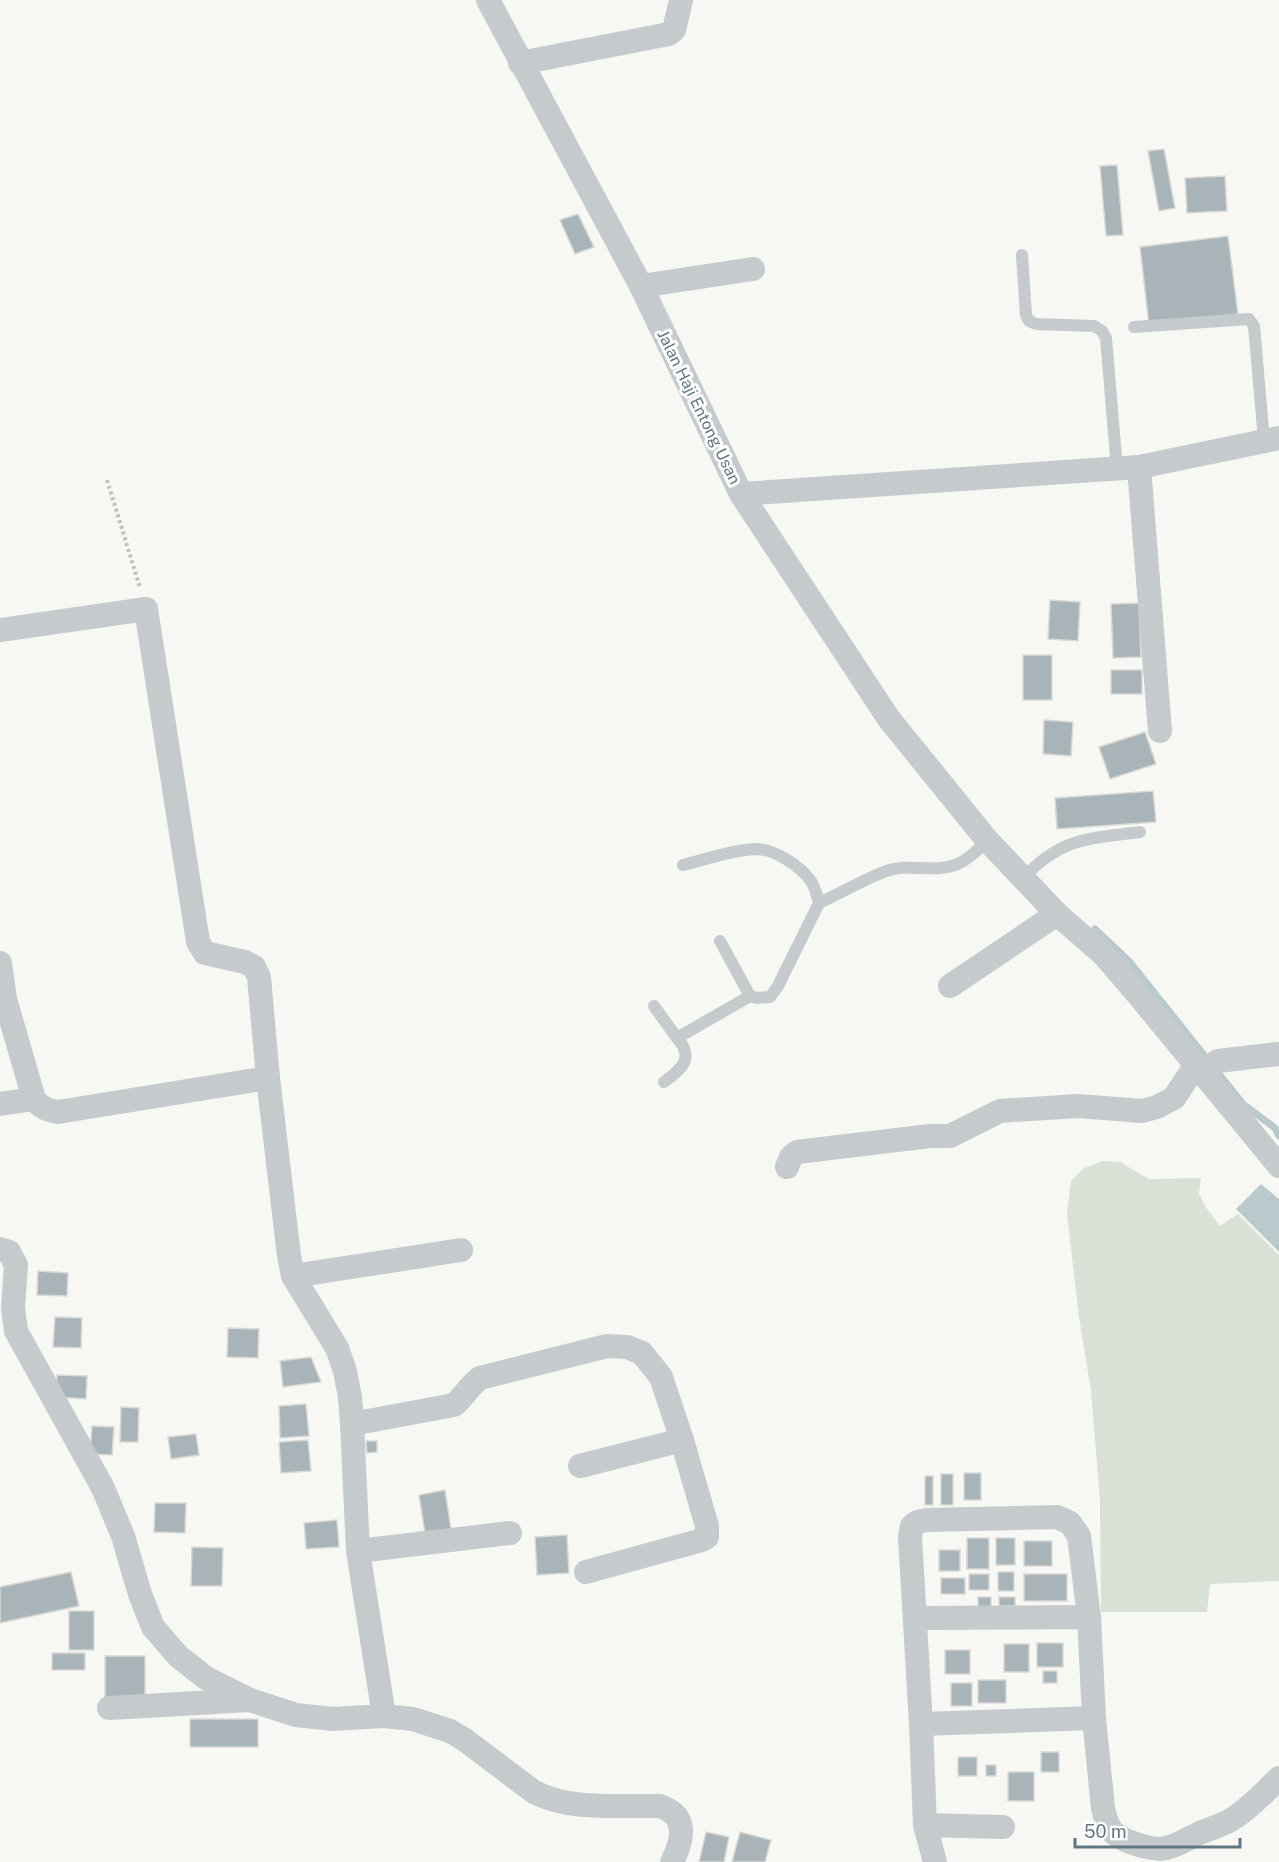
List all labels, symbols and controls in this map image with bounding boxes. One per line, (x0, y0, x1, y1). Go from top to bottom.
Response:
street label: Jalan Haji Entong Usan (653, 327, 745, 487)
scale bar (1075, 1811, 1240, 1849)
text: 50 m (1084, 1821, 1127, 1842)

